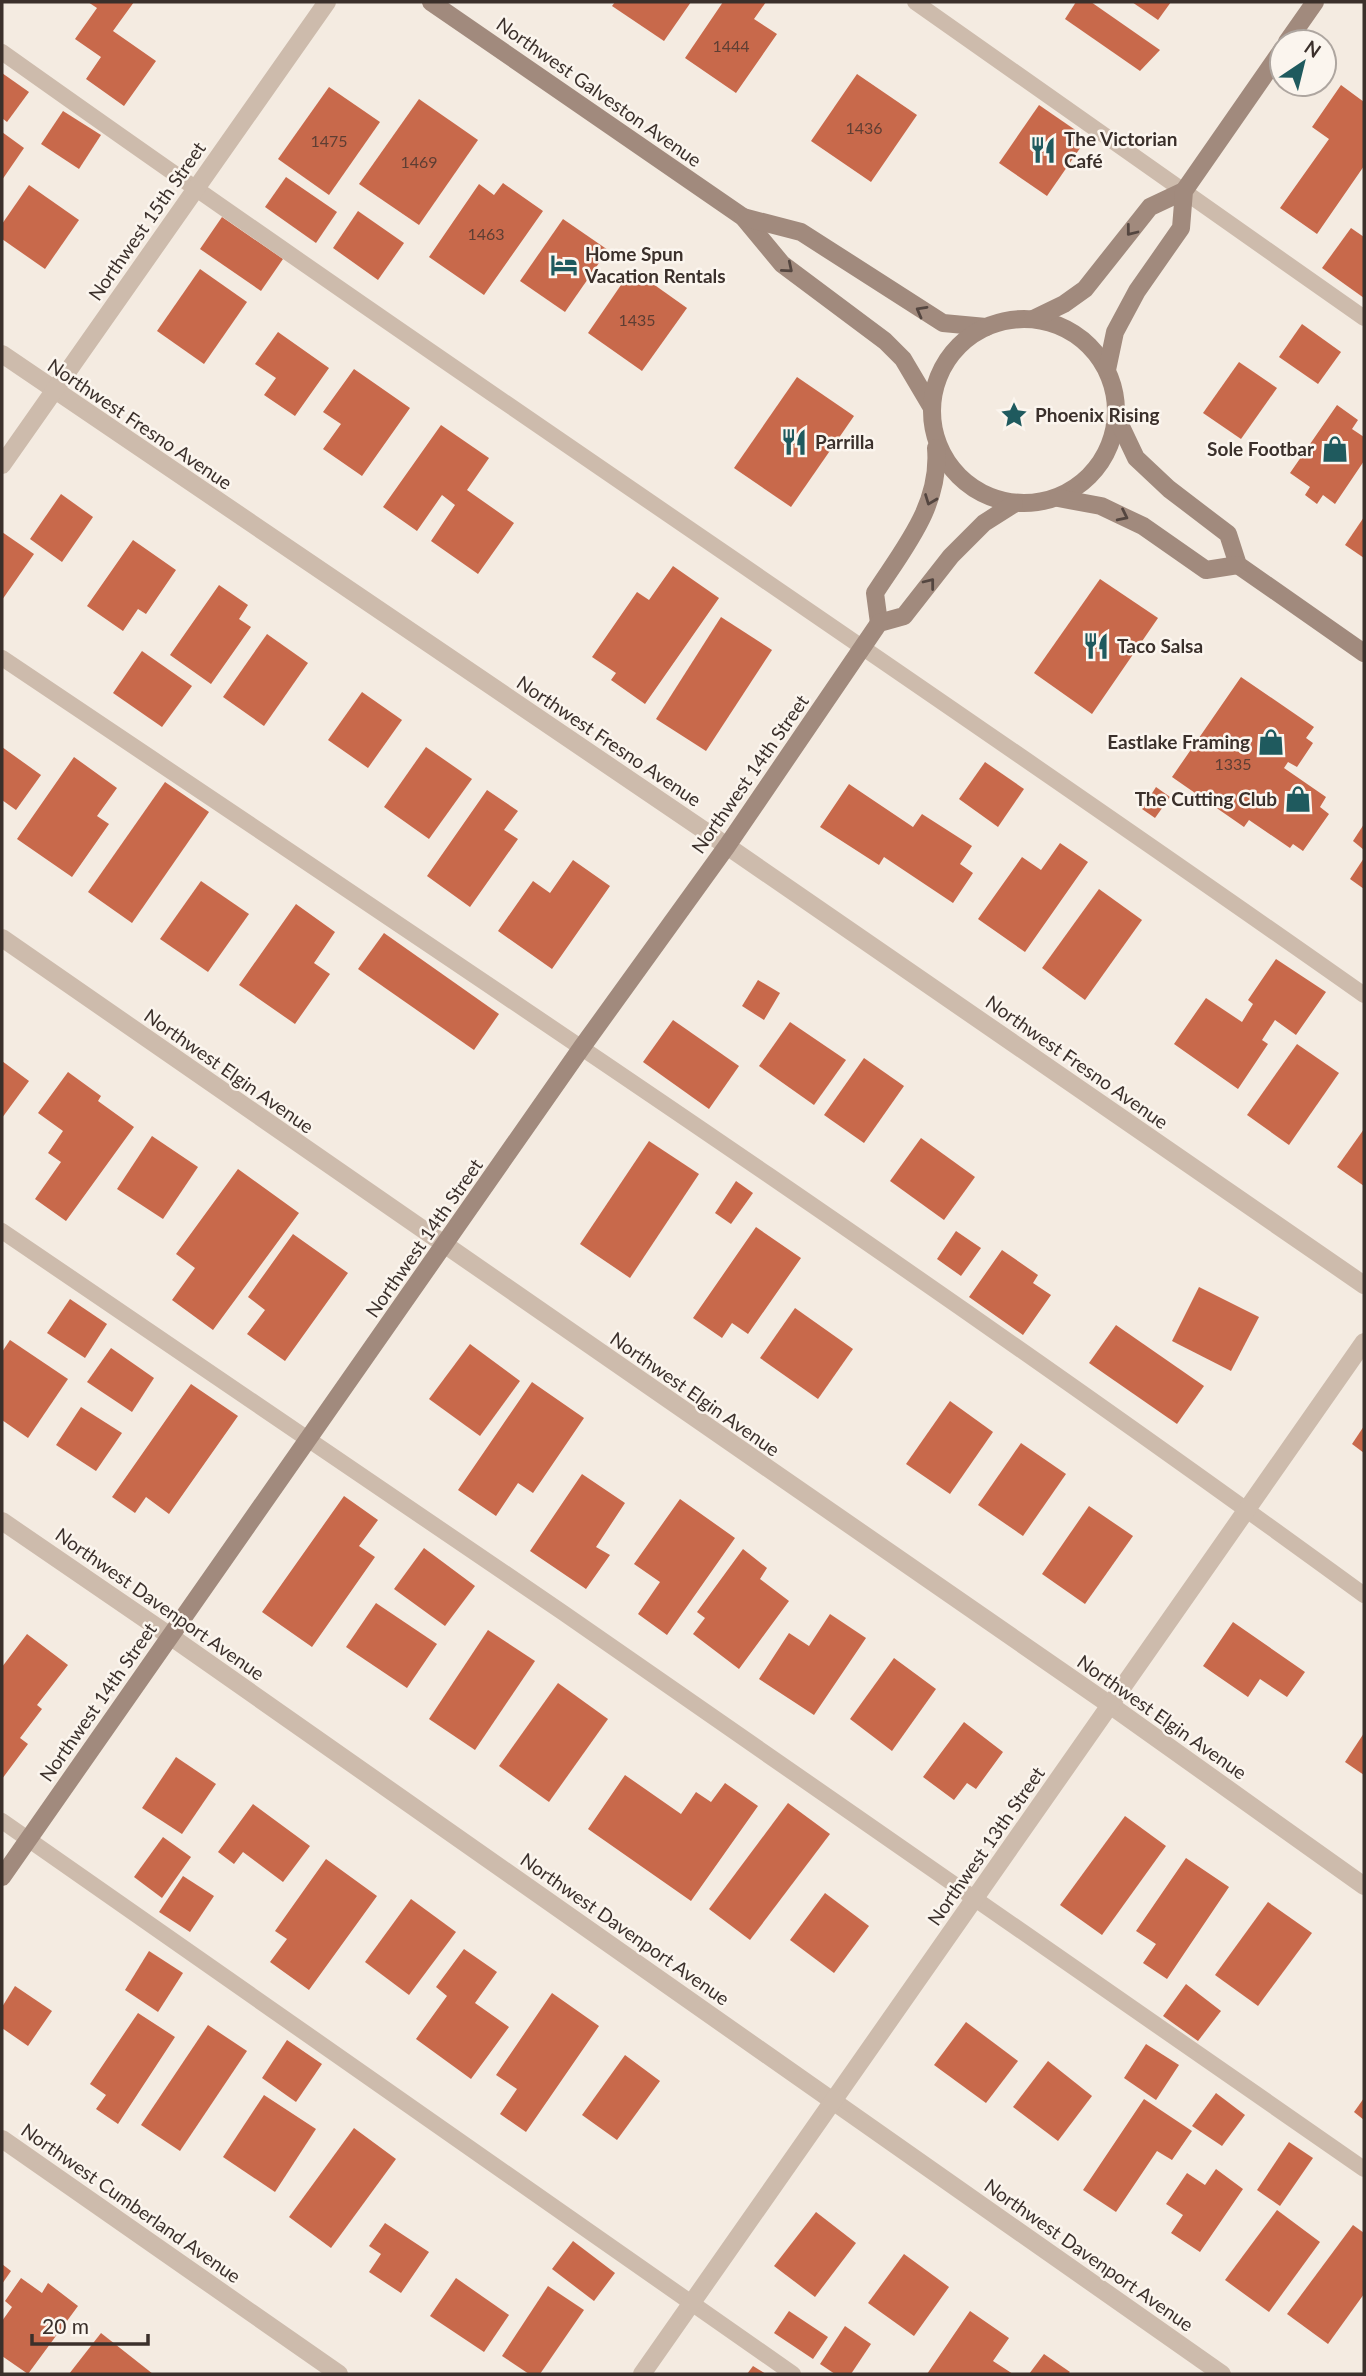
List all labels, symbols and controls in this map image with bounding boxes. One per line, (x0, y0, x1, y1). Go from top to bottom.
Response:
street label: Northwest Galveston Avenue (492, 12, 706, 171)
north arrow (1268, 28, 1338, 98)
text: N (1300, 35, 1326, 62)
house number: 1444 (712, 36, 750, 55)
house number: 1436 (845, 118, 883, 137)
place label: The Victorian Café (1064, 127, 1177, 172)
house number: 1475 (310, 131, 348, 150)
restaurant icon: The Victorian Café (1028, 135, 1058, 165)
street label: Northwest 15th Street (83, 137, 210, 304)
house number: 1469 (400, 152, 438, 171)
one-way arrow (1127, 223, 1140, 235)
house number: 1463 (467, 224, 505, 243)
place label: Home Spun Vacation Rentals (584, 242, 726, 287)
hotel icon: Home Spun Vacation Rentals (549, 250, 579, 280)
one-way arrow (780, 260, 793, 272)
one-way arrow (916, 306, 928, 319)
house number: 1435 (618, 310, 656, 329)
street label: Northwest Fresno Avenue (44, 353, 237, 494)
place icon: Phoenix Rising (999, 400, 1029, 430)
place label: Phoenix Rising (1035, 403, 1159, 426)
restaurant icon: Parrilla (779, 427, 809, 457)
place label: Parrilla (815, 430, 874, 453)
shop icon: Sole Footbar (1320, 434, 1350, 464)
place label: Sole Footbar (1207, 437, 1315, 460)
one-way arrow (924, 493, 938, 505)
one-way arrow (1116, 508, 1128, 522)
one-way arrow (922, 578, 935, 590)
restaurant icon: Taco Salsa (1081, 631, 1111, 661)
place label: Taco Salsa (1117, 634, 1203, 657)
street label: Northwest Fresno Avenue (513, 670, 706, 811)
street label: Northwest 14th Street (686, 690, 813, 857)
shop icon: Eastlake Framing (1256, 727, 1286, 757)
place label: Eastlake Framing (1107, 730, 1250, 753)
house number: 1335 (1214, 754, 1252, 773)
shop icon: The Cutting Club (1283, 784, 1313, 814)
place label: The Cutting Club (1135, 787, 1277, 810)
street label: Northwest Fresno Avenue (982, 990, 1173, 1133)
street label: Northwest Elgin Avenue (140, 1003, 318, 1138)
street label: Northwest 14th Street (360, 1154, 487, 1321)
street label: Northwest Elgin Avenue (606, 1326, 784, 1461)
street label: Northwest Davenport Avenue (51, 1523, 269, 1685)
street label: Northwest 14th Street (34, 1618, 161, 1785)
street label: Northwest Elgin Avenue (1073, 1649, 1251, 1784)
street label: Northwest 13th Street (922, 1762, 1049, 1929)
street label: Northwest Davenport Avenue (516, 1848, 734, 2010)
street label: Northwest Cumberland Avenue (17, 2118, 245, 2287)
street label: Northwest Davenport Avenue (980, 2174, 1198, 2336)
scale bar (32, 2302, 147, 2346)
text: 20 m (42, 2313, 89, 2338)

